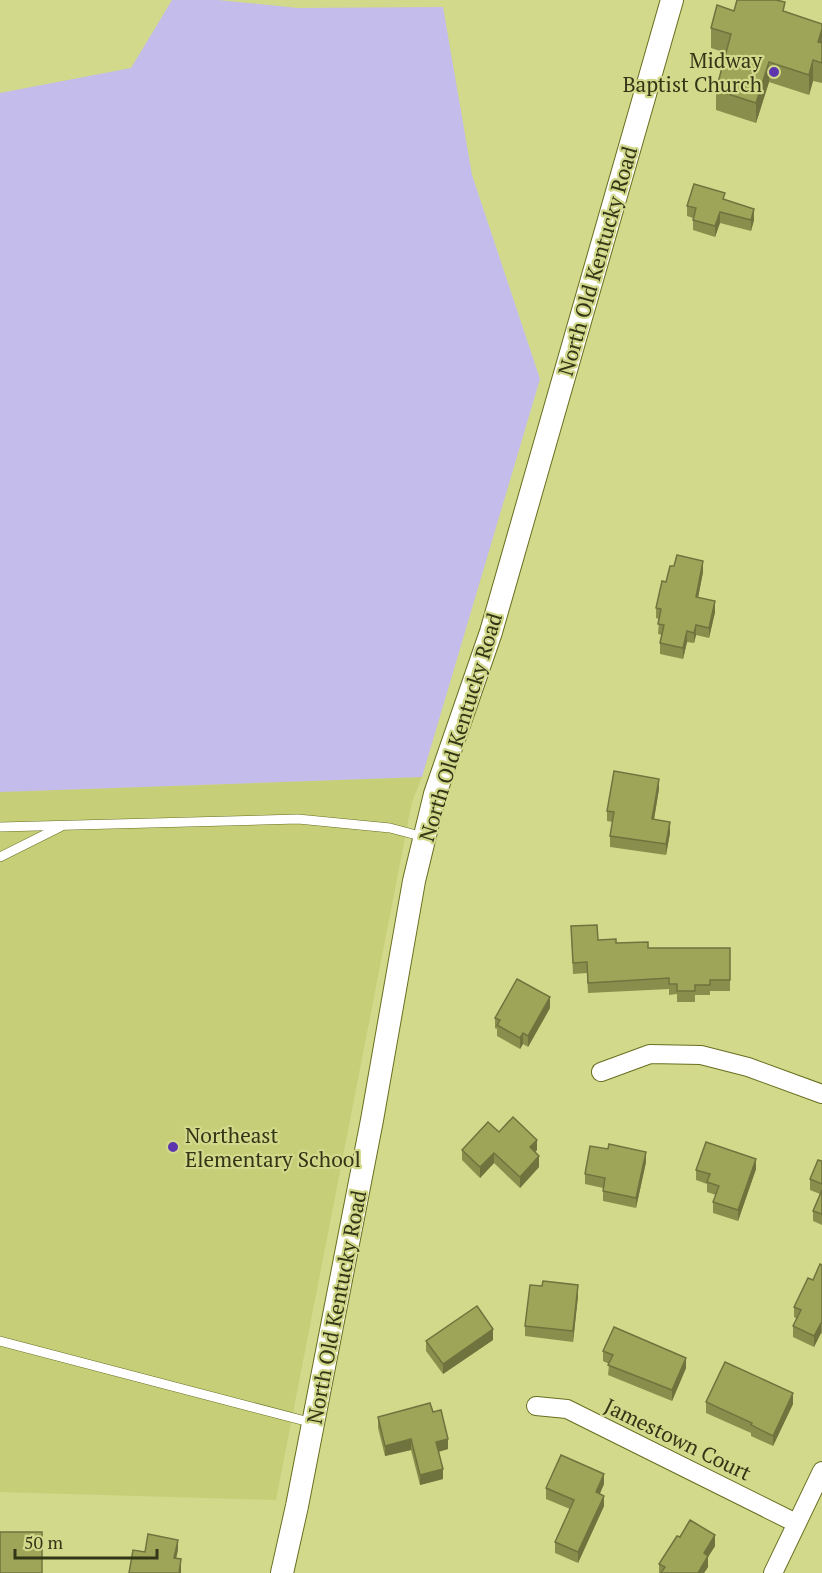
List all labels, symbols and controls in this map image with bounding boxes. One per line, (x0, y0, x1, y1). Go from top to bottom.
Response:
place label: Midway Baptist Church (623, 46, 762, 98)
marker: Midway Baptist Church (767, 65, 781, 79)
street label: North Old Kentucky Road (551, 143, 643, 379)
street label: North Old Kentucky Road (412, 609, 508, 845)
place label: Northeast Elementary School (185, 1121, 361, 1173)
marker: Northeast Elementary School (166, 1140, 180, 1154)
street label: North Old Kentucky Road (300, 1187, 372, 1426)
street label: Jamestown Court (600, 1391, 756, 1487)
scale bar (15, 1522, 158, 1560)
text: 50 m (24, 1530, 64, 1554)

